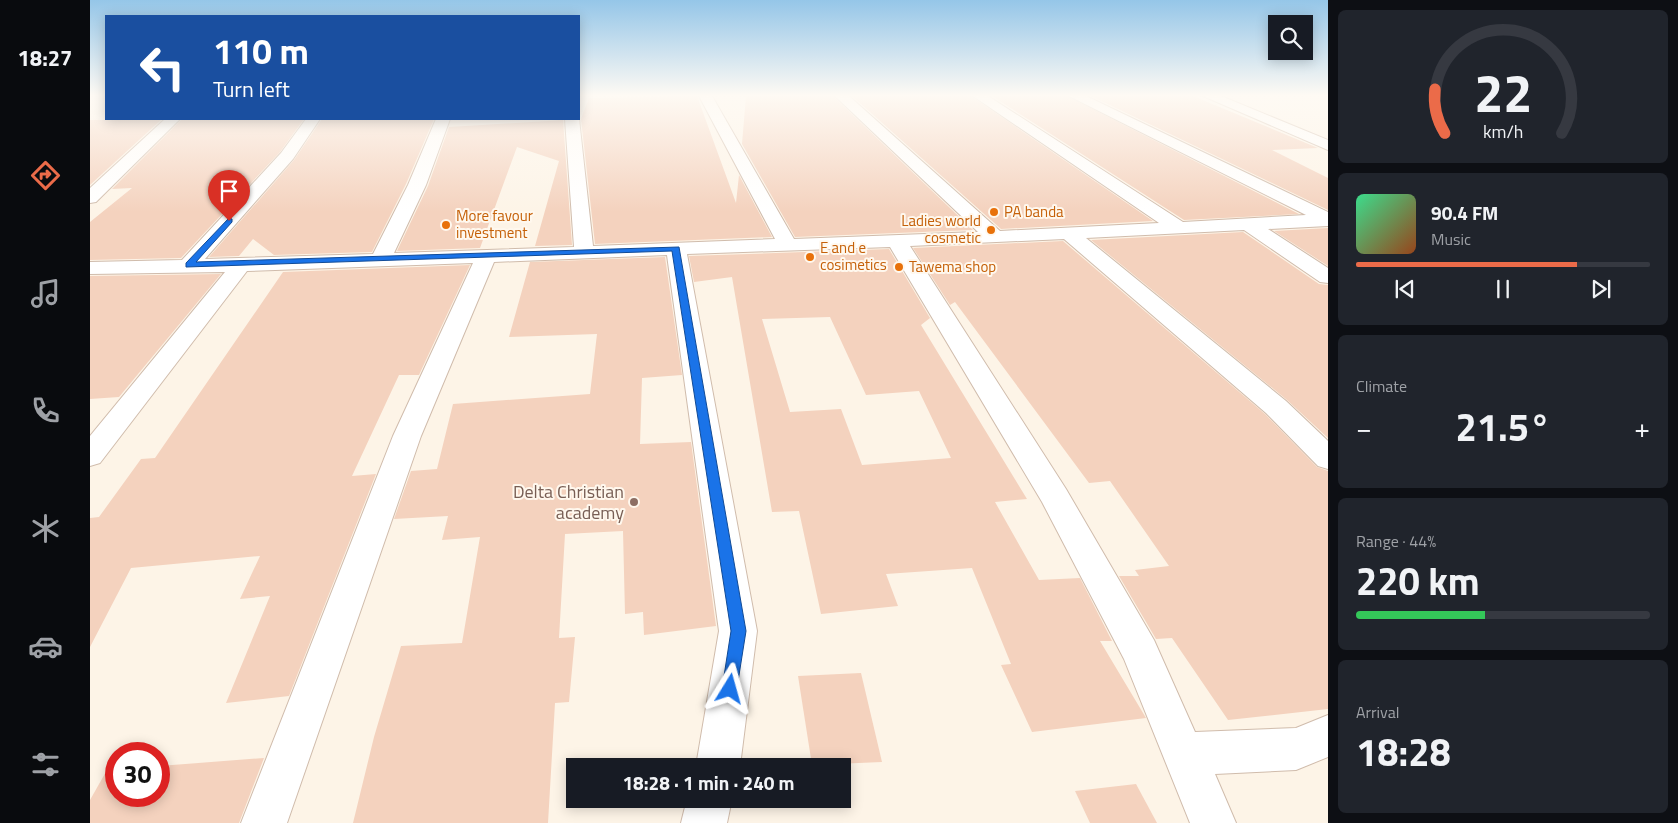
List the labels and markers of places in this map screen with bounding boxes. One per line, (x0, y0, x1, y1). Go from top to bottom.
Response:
pin (208, 170, 250, 221)
place label: PA banda (1004, 200, 1064, 223)
place label: More favour investment (456, 204, 533, 244)
marker: PA banda (988, 206, 1000, 218)
place label: Ladies world cosmetic (901, 209, 981, 249)
marker: More favour investment (440, 219, 452, 231)
marker: Ladies world cosmetic (985, 224, 997, 236)
place label: E and e cosimetics (820, 236, 887, 276)
marker: E and e cosimetics (804, 251, 816, 263)
place label: Tawema shop (909, 255, 996, 278)
marker: Tawema shop (893, 261, 905, 273)
place label: Delta Christian academy (513, 478, 624, 526)
marker: Delta Christian academy (628, 496, 640, 508)

